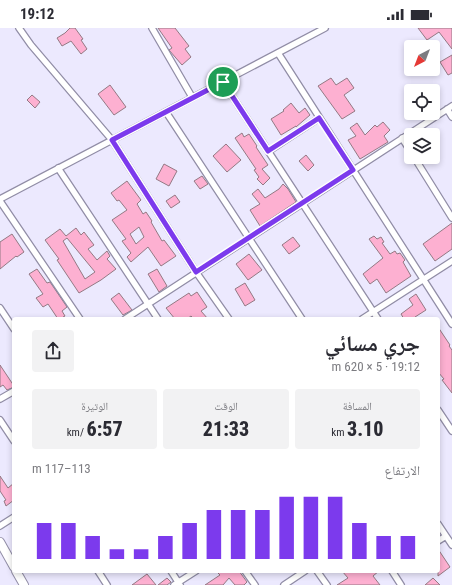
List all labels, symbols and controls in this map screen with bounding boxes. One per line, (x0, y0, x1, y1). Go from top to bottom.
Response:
text: 19:12 (20, 5, 54, 23)
north arrow (404, 40, 440, 76)
map controls (404, 40, 440, 164)
pin (206, 65, 240, 99)
icon: arrive (212, 71, 234, 93)
button: locate (404, 84, 440, 120)
button: layers (404, 128, 440, 164)
button: share (32, 330, 74, 372)
text: جري مسائي (325, 331, 420, 356)
text: 19:12 · 5 × 620 m (332, 359, 420, 374)
text: الوتيرة (81, 400, 108, 413)
text: الوقت (214, 400, 238, 413)
text: المسافة (343, 400, 372, 413)
text: 6:57 (87, 417, 123, 441)
text: 21:33 (203, 417, 249, 441)
text: 3.10 (347, 417, 383, 441)
text: /km (67, 426, 87, 439)
text: km (331, 426, 347, 439)
text: 113–117 m (32, 461, 91, 476)
text: الارتفاع (385, 463, 420, 478)

